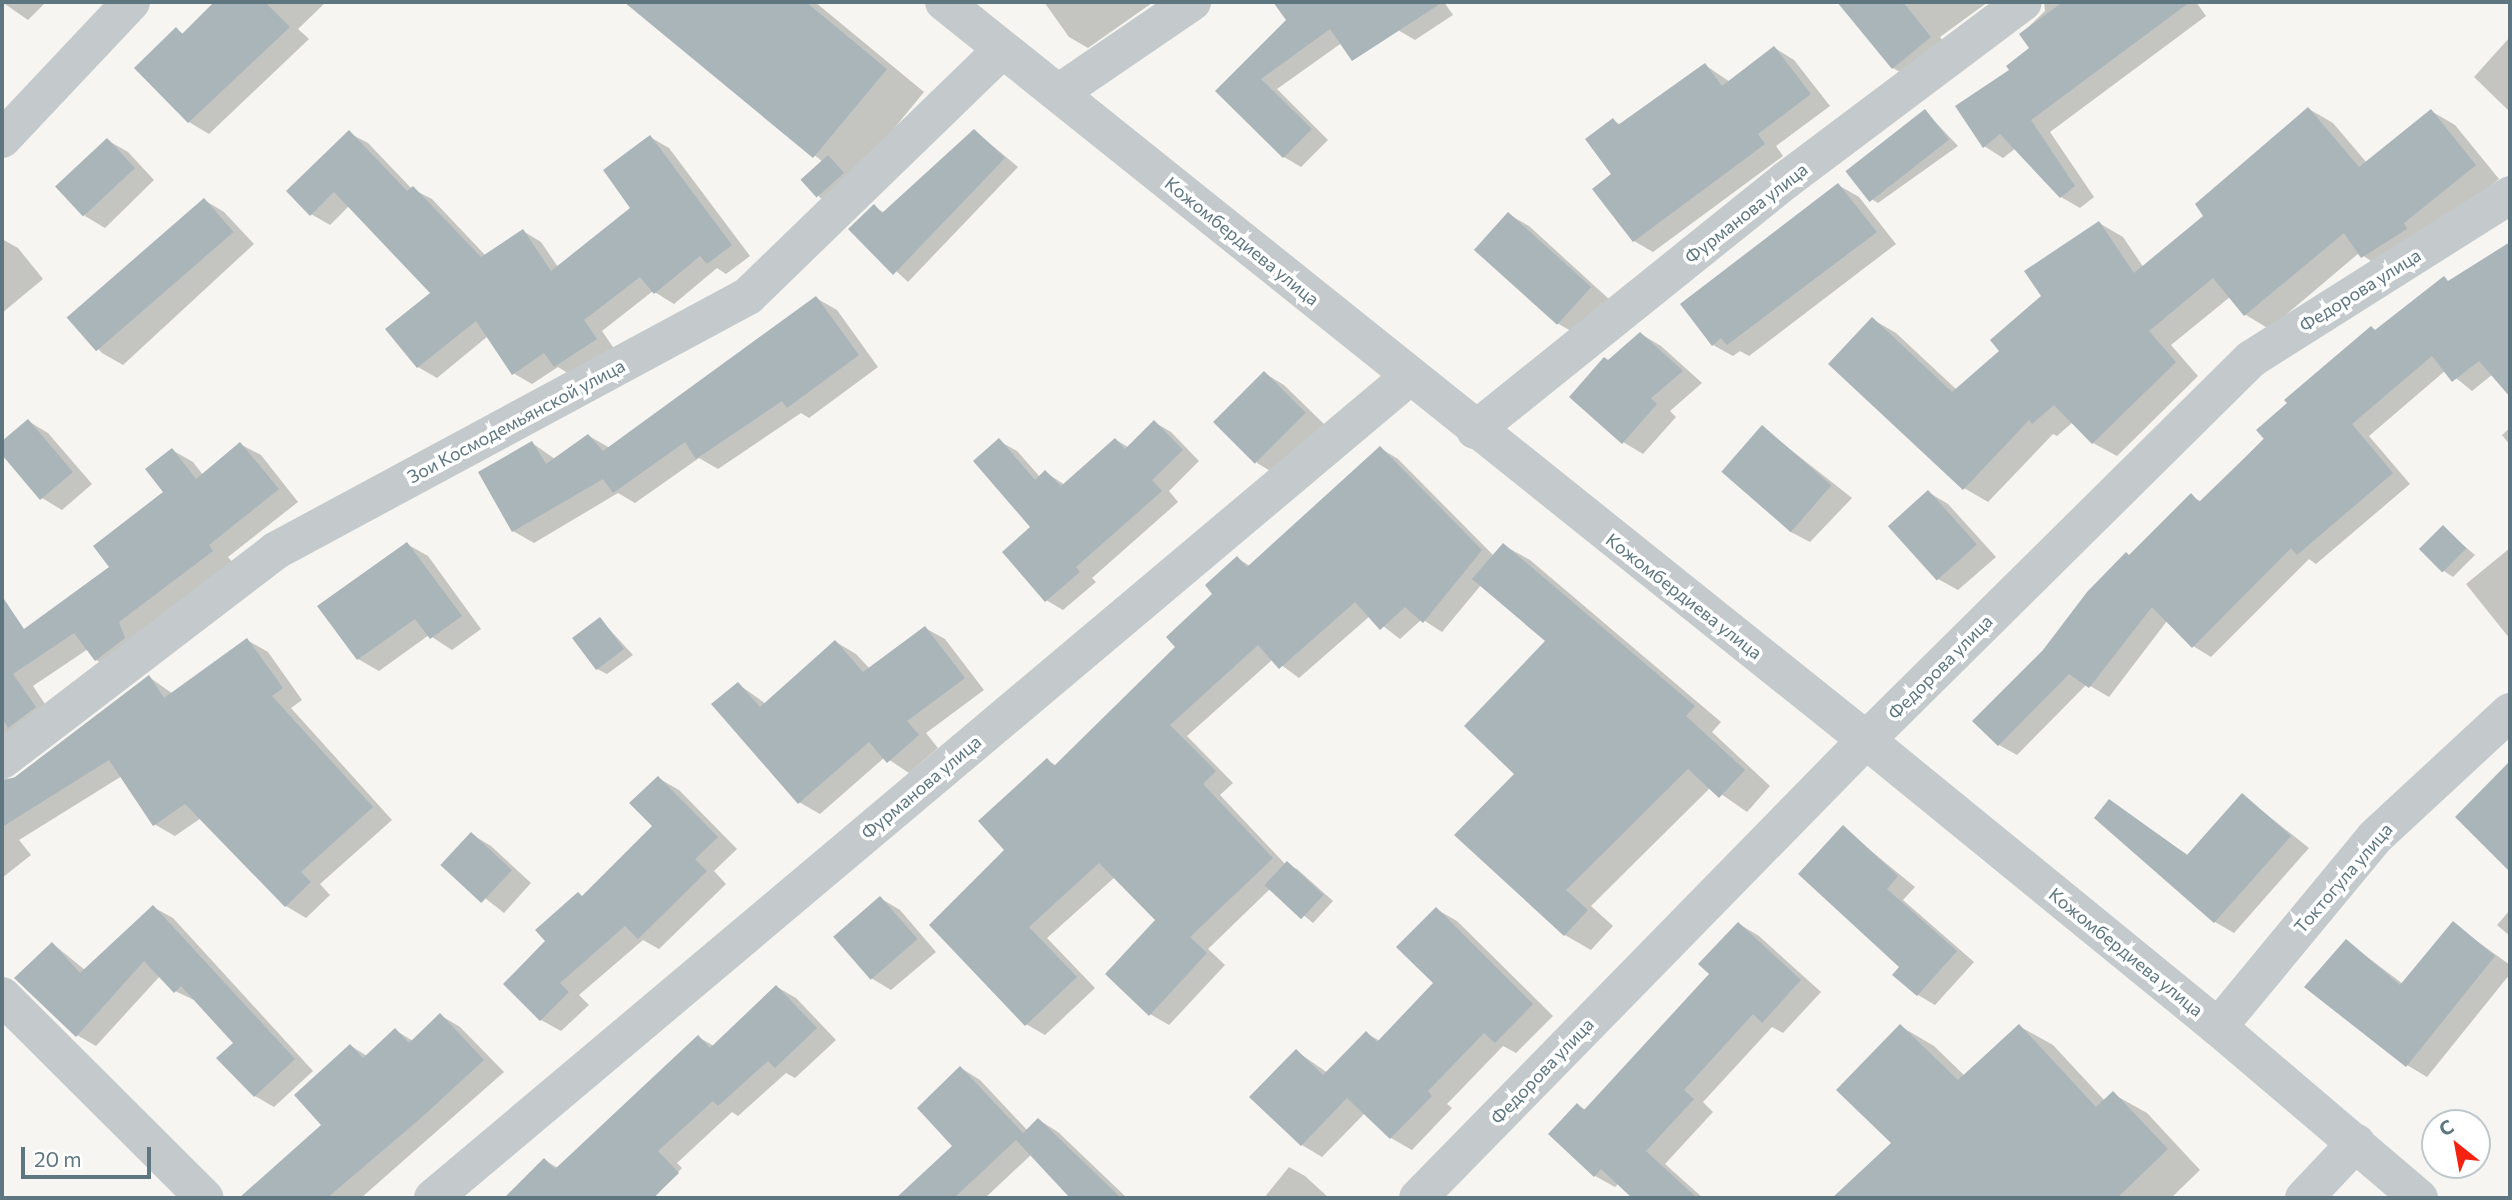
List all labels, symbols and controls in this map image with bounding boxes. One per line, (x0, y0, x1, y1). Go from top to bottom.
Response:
street label: Фурманова улица (1680, 158, 1812, 268)
street label: Кожомбердиева улица (1161, 172, 1323, 310)
street label: Федорова улица (2295, 244, 2425, 336)
street label: Зои Космодемьянской улица (404, 354, 628, 488)
street label: Кожомбердиева улица (1602, 528, 1766, 664)
street label: Федорова улица (1883, 610, 1997, 724)
street label: Фурманова улица (857, 731, 985, 843)
street label: Токтогула улица (2289, 819, 2397, 937)
street label: Кожомбердиева улица (2045, 883, 2207, 1021)
street label: Федорова улица (1486, 1014, 1598, 1128)
north arrow (2421, 1109, 2491, 1179)
text: С (2434, 1114, 2457, 1140)
scale bar (24, 1134, 154, 1178)
text: 20 m (34, 1146, 82, 1171)

